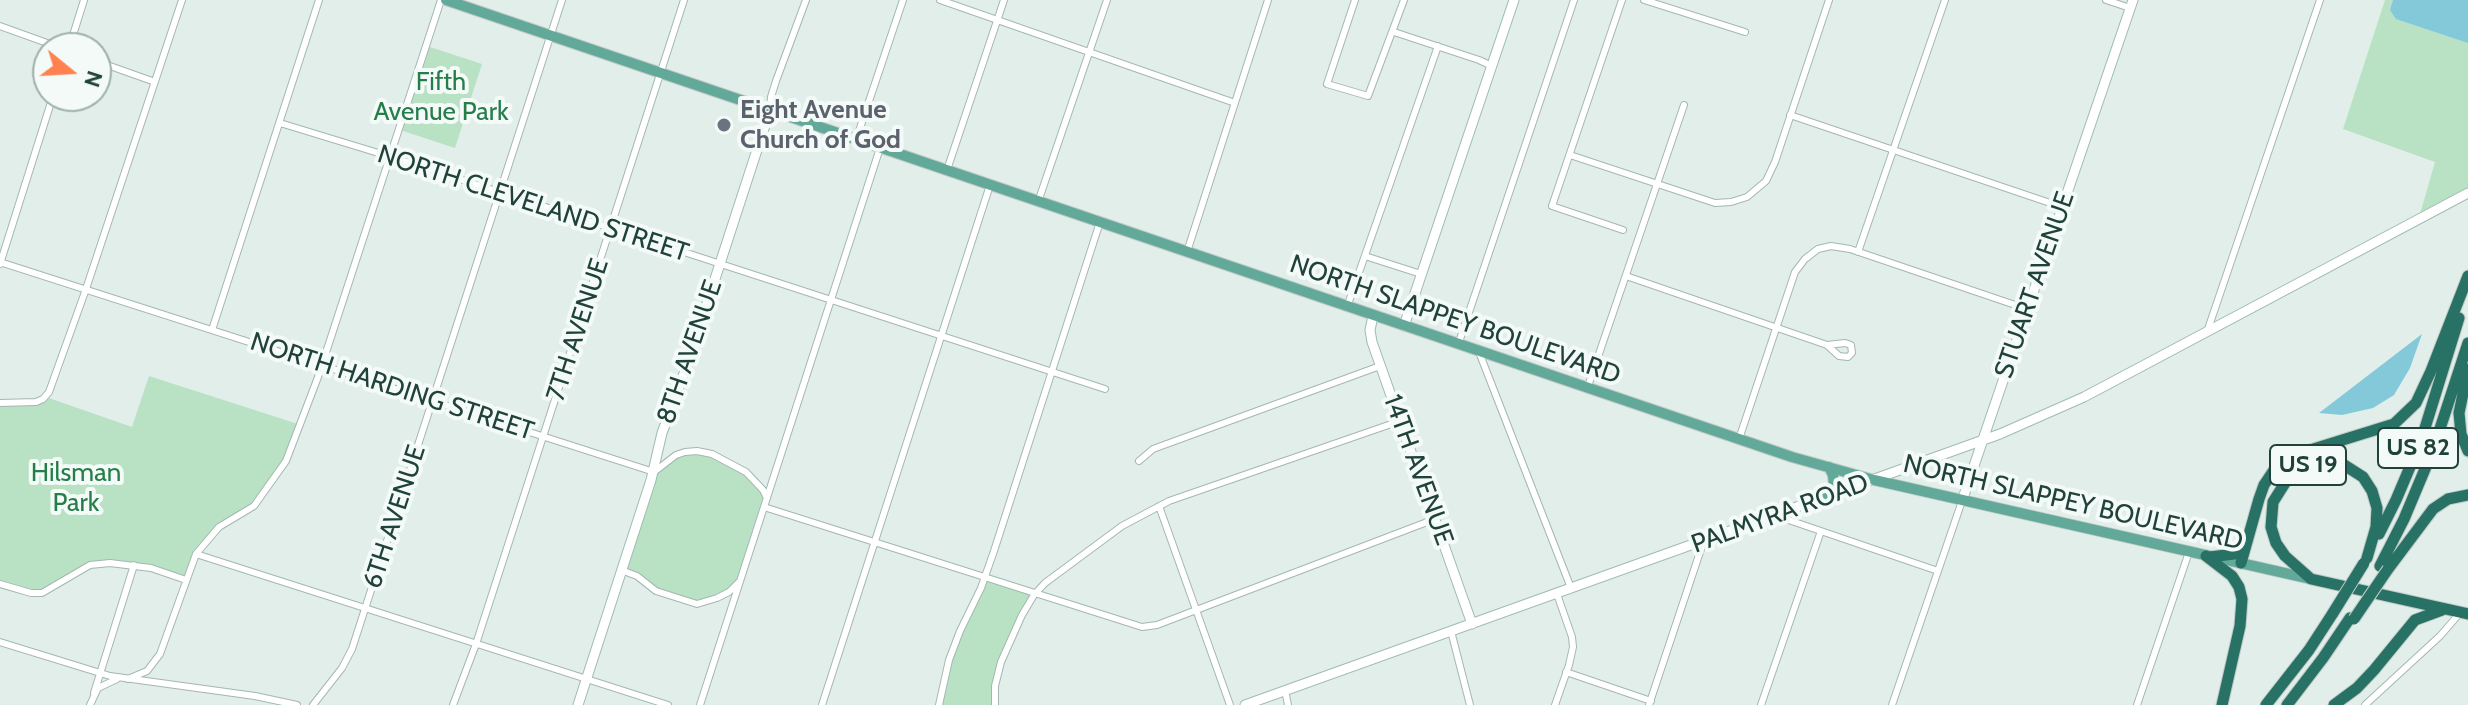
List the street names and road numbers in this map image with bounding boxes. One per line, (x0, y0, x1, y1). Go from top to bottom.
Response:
street label: NORTH CLEVELAND STREET (374, 139, 692, 269)
street label: STUART AVENUE (1988, 188, 2082, 382)
street label: NORTH SLAPPEY BOULEVARD (1286, 249, 1624, 391)
street label: 7TH AVENUE (540, 255, 616, 405)
street label: 8TH AVENUE (651, 276, 729, 428)
street label: NORTH HARDING STREET (246, 326, 538, 448)
street label: 14TH AVENUE (1376, 391, 1460, 549)
road number: US 82 (2378, 428, 2458, 468)
street label: 6TH AVENUE (357, 441, 433, 593)
road number: US 19 (2270, 445, 2346, 485)
street label: NORTH SLAPPEY BOULEVARD (1900, 449, 2246, 557)
street label: PALMYRA ROAD (1687, 468, 1873, 560)

